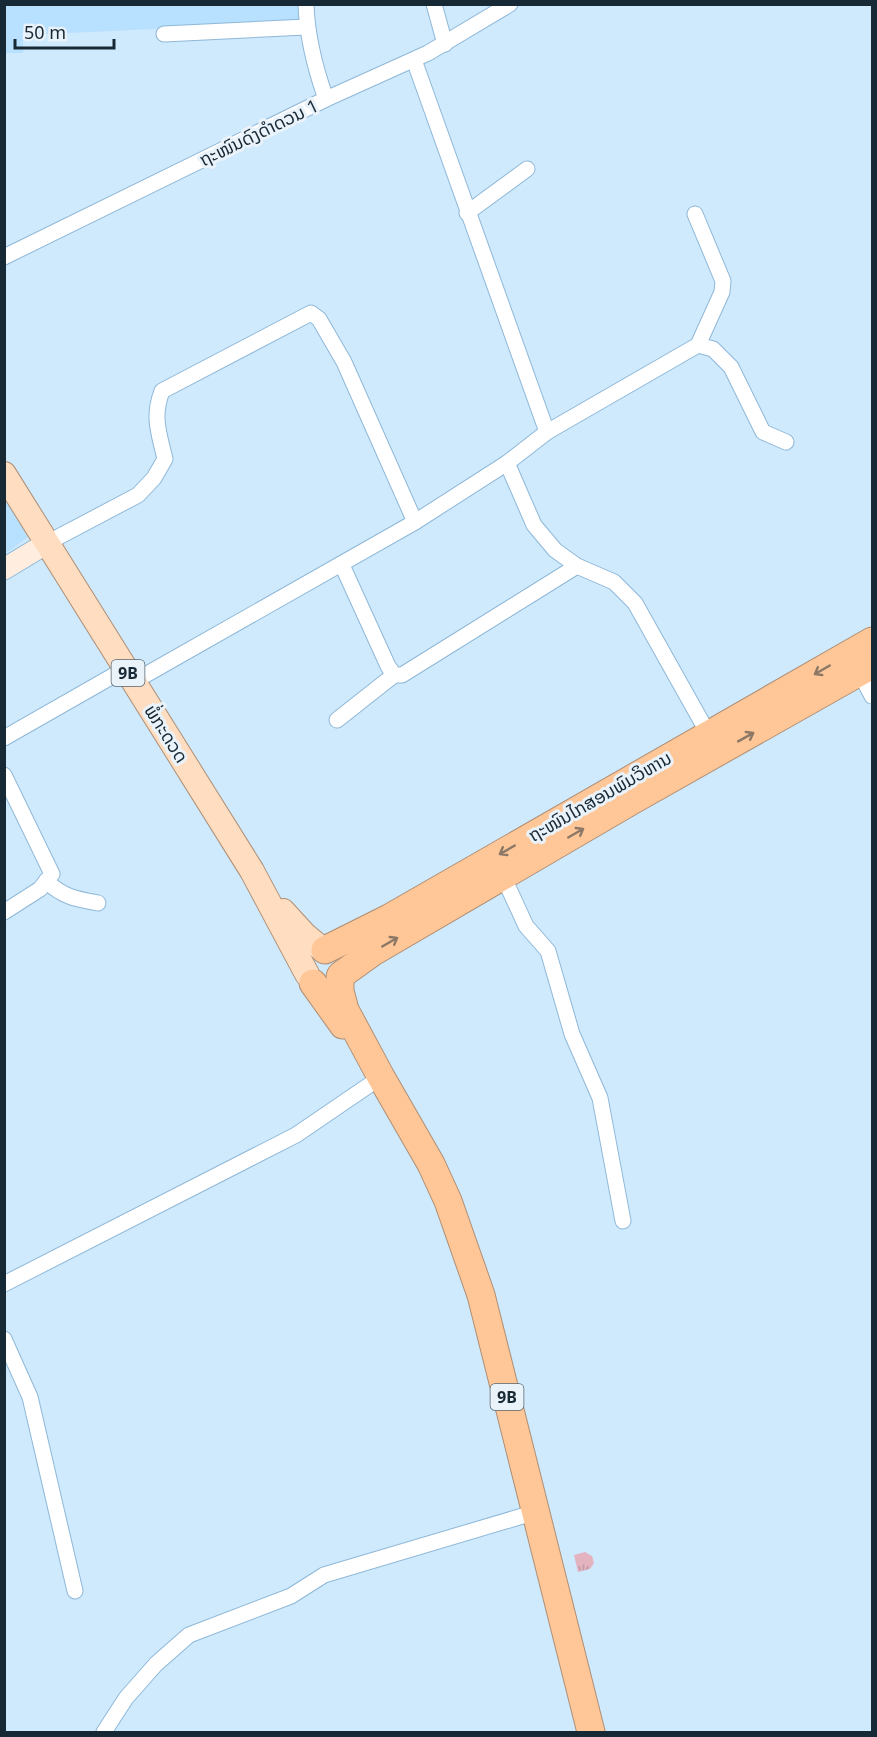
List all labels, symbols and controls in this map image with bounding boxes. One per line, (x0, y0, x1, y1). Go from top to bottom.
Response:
scale bar (15, 12, 114, 50)
text: 50 m (24, 18, 66, 47)
street label: ຖະໜົນດົງດຳດວນ 1 (194, 91, 323, 174)
road number: 9B (112, 660, 144, 686)
one-way arrow (814, 664, 831, 676)
street label: ພໍ່ກະດວດ (137, 699, 196, 769)
one-way arrow (737, 731, 754, 743)
street label: ຖະໜົນໄກສອນພົມວິຫານ (523, 744, 677, 850)
one-way arrow (567, 827, 584, 839)
one-way arrow (499, 844, 516, 856)
one-way arrow (381, 936, 398, 948)
road number: 9B (490, 1384, 524, 1410)

